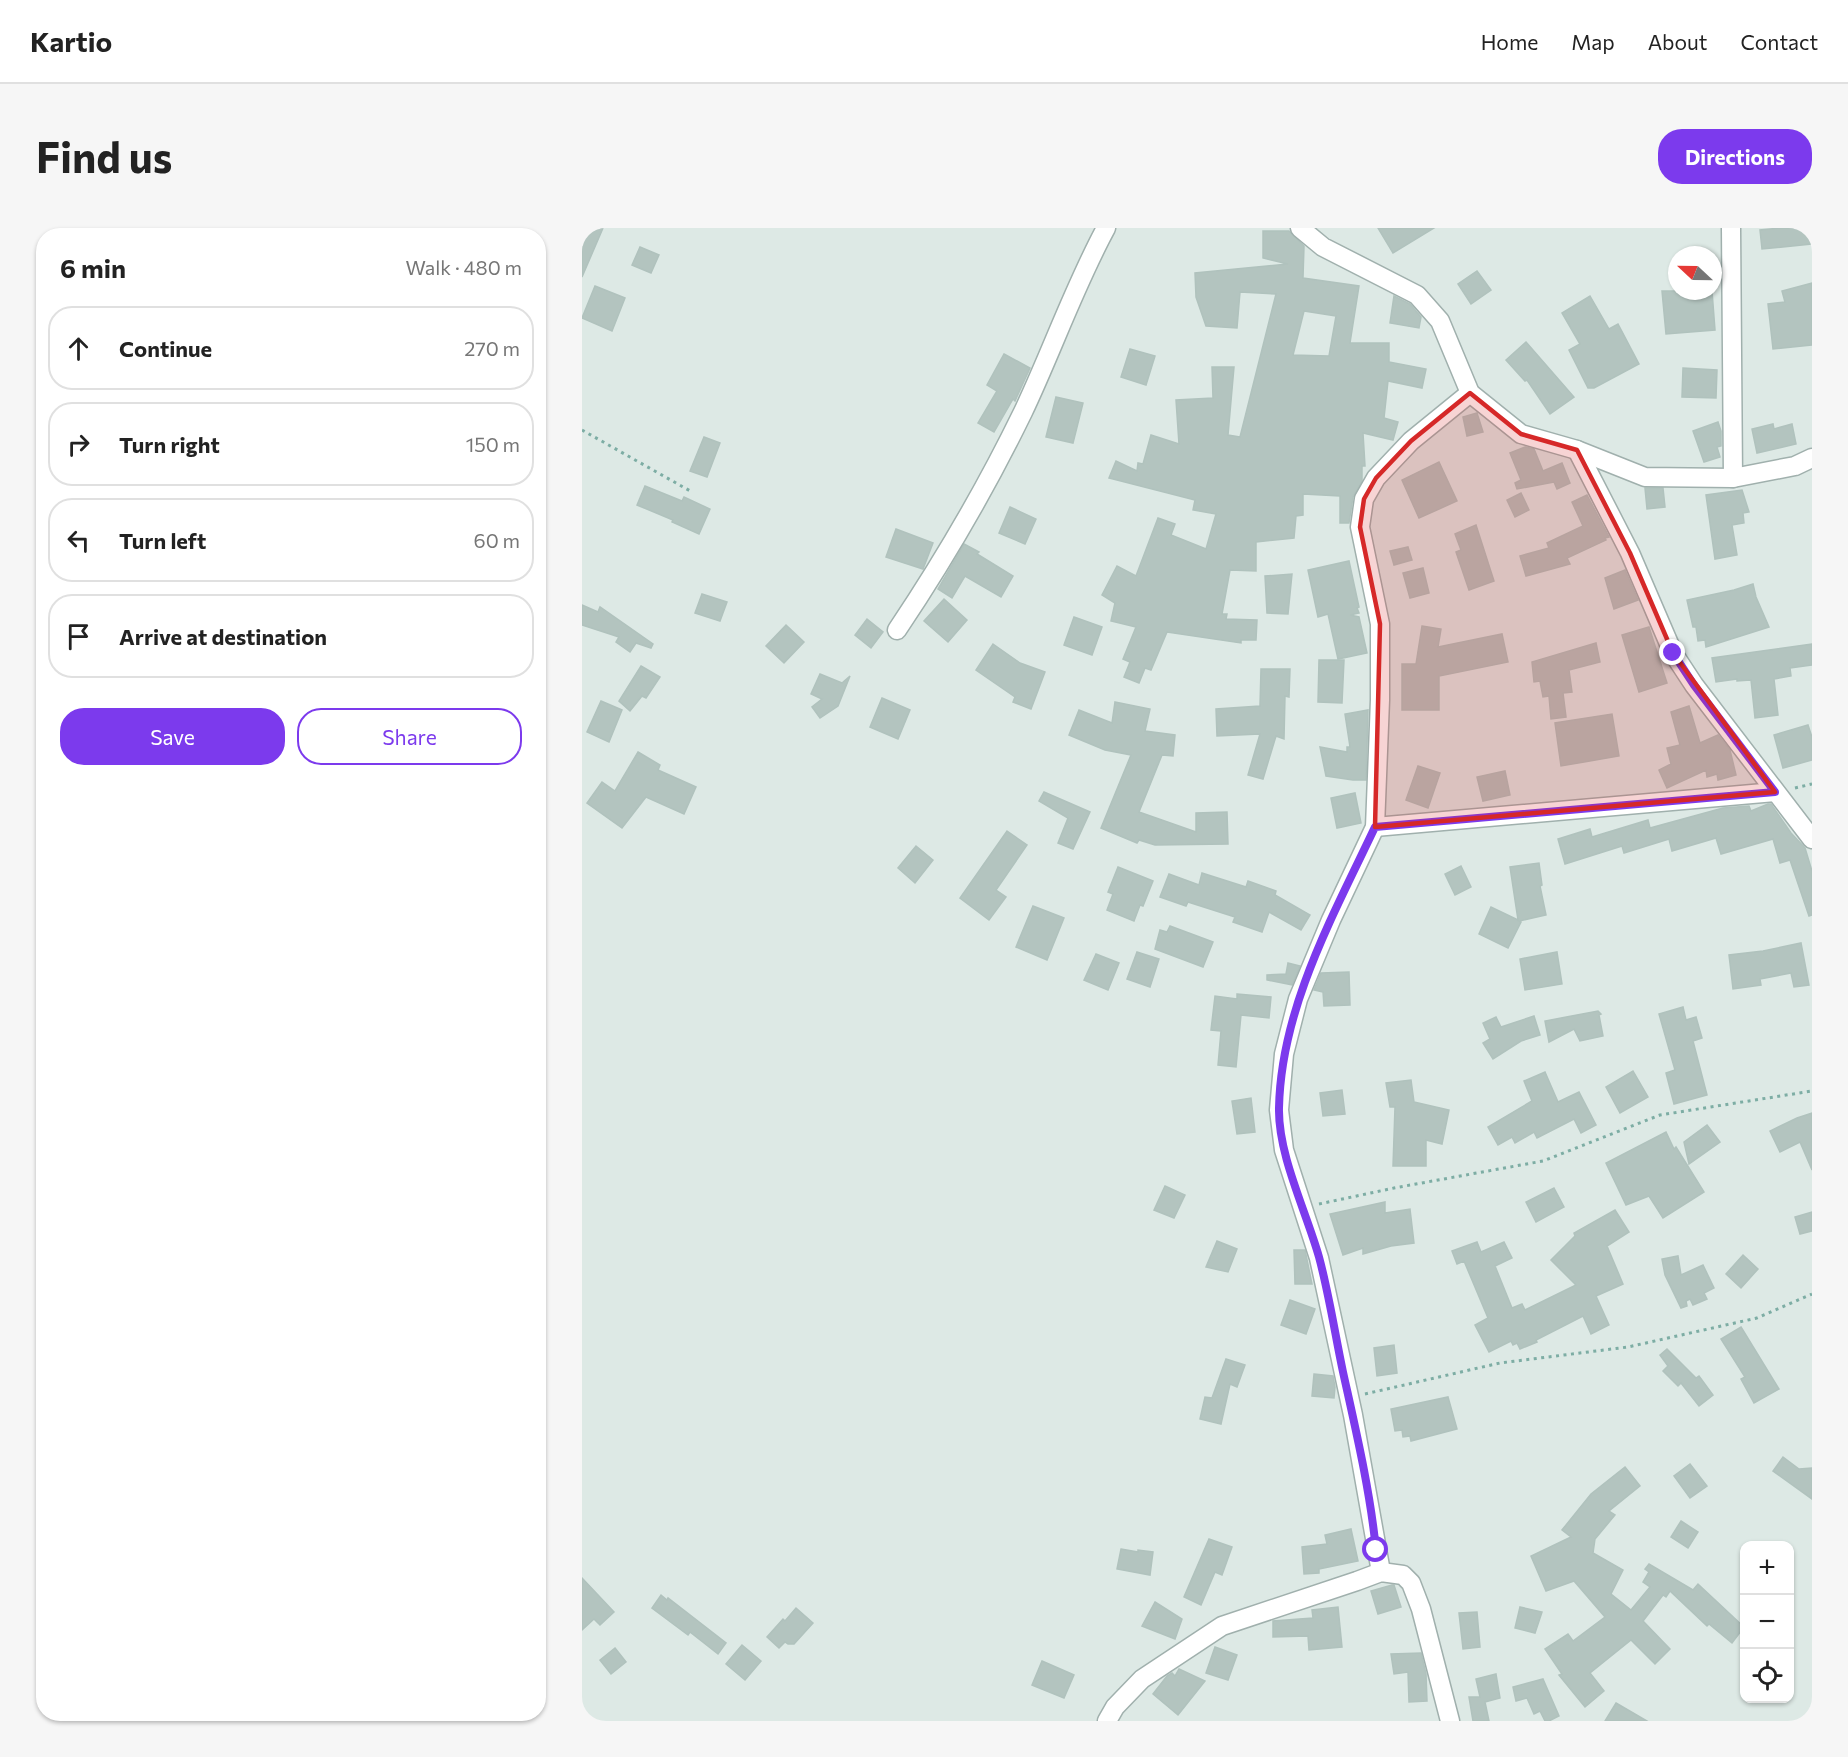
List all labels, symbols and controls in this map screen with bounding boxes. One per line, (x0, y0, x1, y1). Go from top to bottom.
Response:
text: Kartio (30, 24, 112, 58)
text: Home (1481, 29, 1538, 54)
text: Map (1571, 29, 1615, 54)
text: About (1648, 29, 1707, 54)
text: Contact (1740, 29, 1818, 54)
button: Directions (1658, 129, 1812, 184)
text: Find us (36, 130, 172, 182)
north arrow (1668, 246, 1722, 300)
text: 6 min (60, 252, 126, 283)
text: Walk · 480 m (405, 255, 522, 279)
icon: ahead (62, 332, 95, 365)
text: Continue (119, 335, 212, 362)
text: 270 m (464, 336, 520, 360)
icon: right (62, 428, 95, 461)
text: Turn right (119, 431, 220, 458)
text: 150 m (466, 432, 520, 456)
icon: left (62, 524, 95, 557)
text: Turn left (119, 527, 206, 554)
text: 60 m (474, 528, 520, 552)
icon: arrive (62, 620, 95, 653)
text: Arrive at destination (119, 623, 327, 650)
route end (1659, 639, 1685, 665)
button: Save (60, 708, 285, 765)
button: Share (297, 708, 522, 765)
route start (1362, 1536, 1388, 1562)
map controls (1740, 1541, 1794, 1703)
button: + (1740, 1541, 1794, 1595)
button: − (1740, 1595, 1794, 1649)
button: locate (1740, 1649, 1794, 1703)

